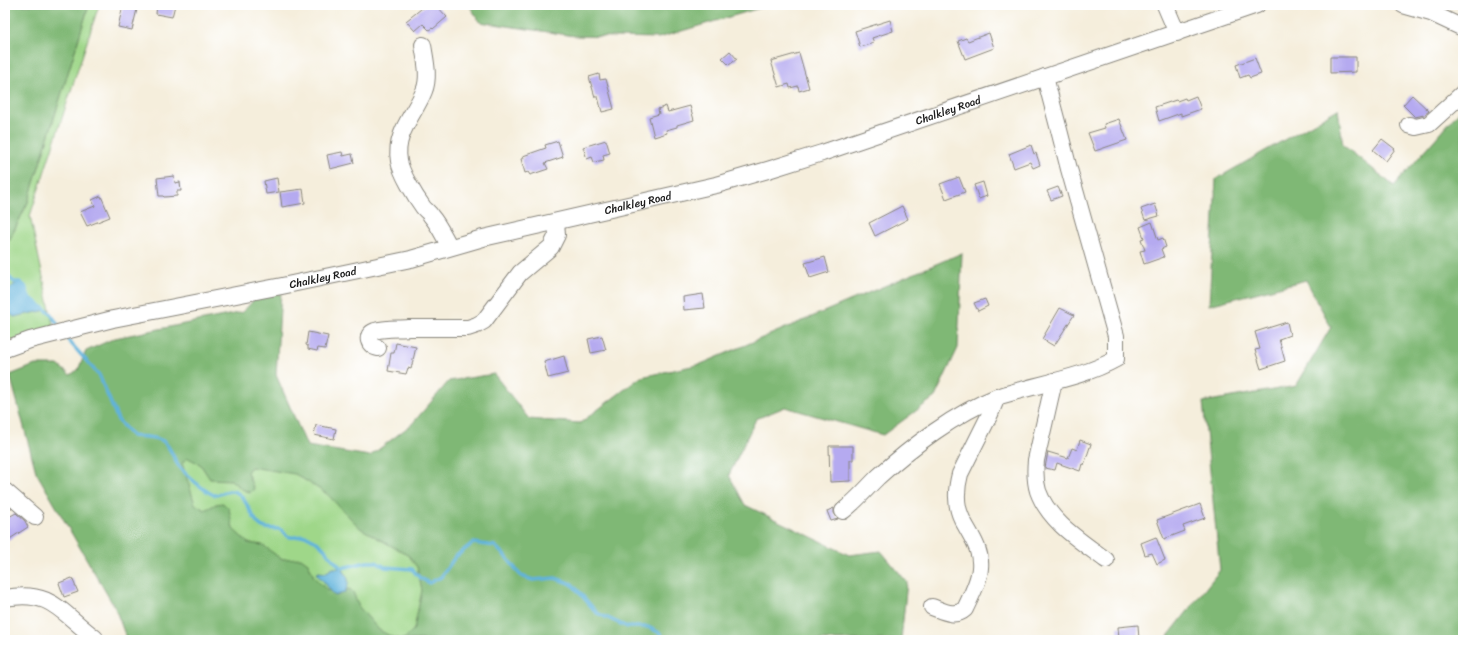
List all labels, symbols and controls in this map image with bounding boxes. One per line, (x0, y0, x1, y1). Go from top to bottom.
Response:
street label: Chalkley Road (913, 90, 984, 130)
street label: Chalkley Road (603, 186, 674, 220)
street label: Chalkley Road (287, 261, 359, 294)

